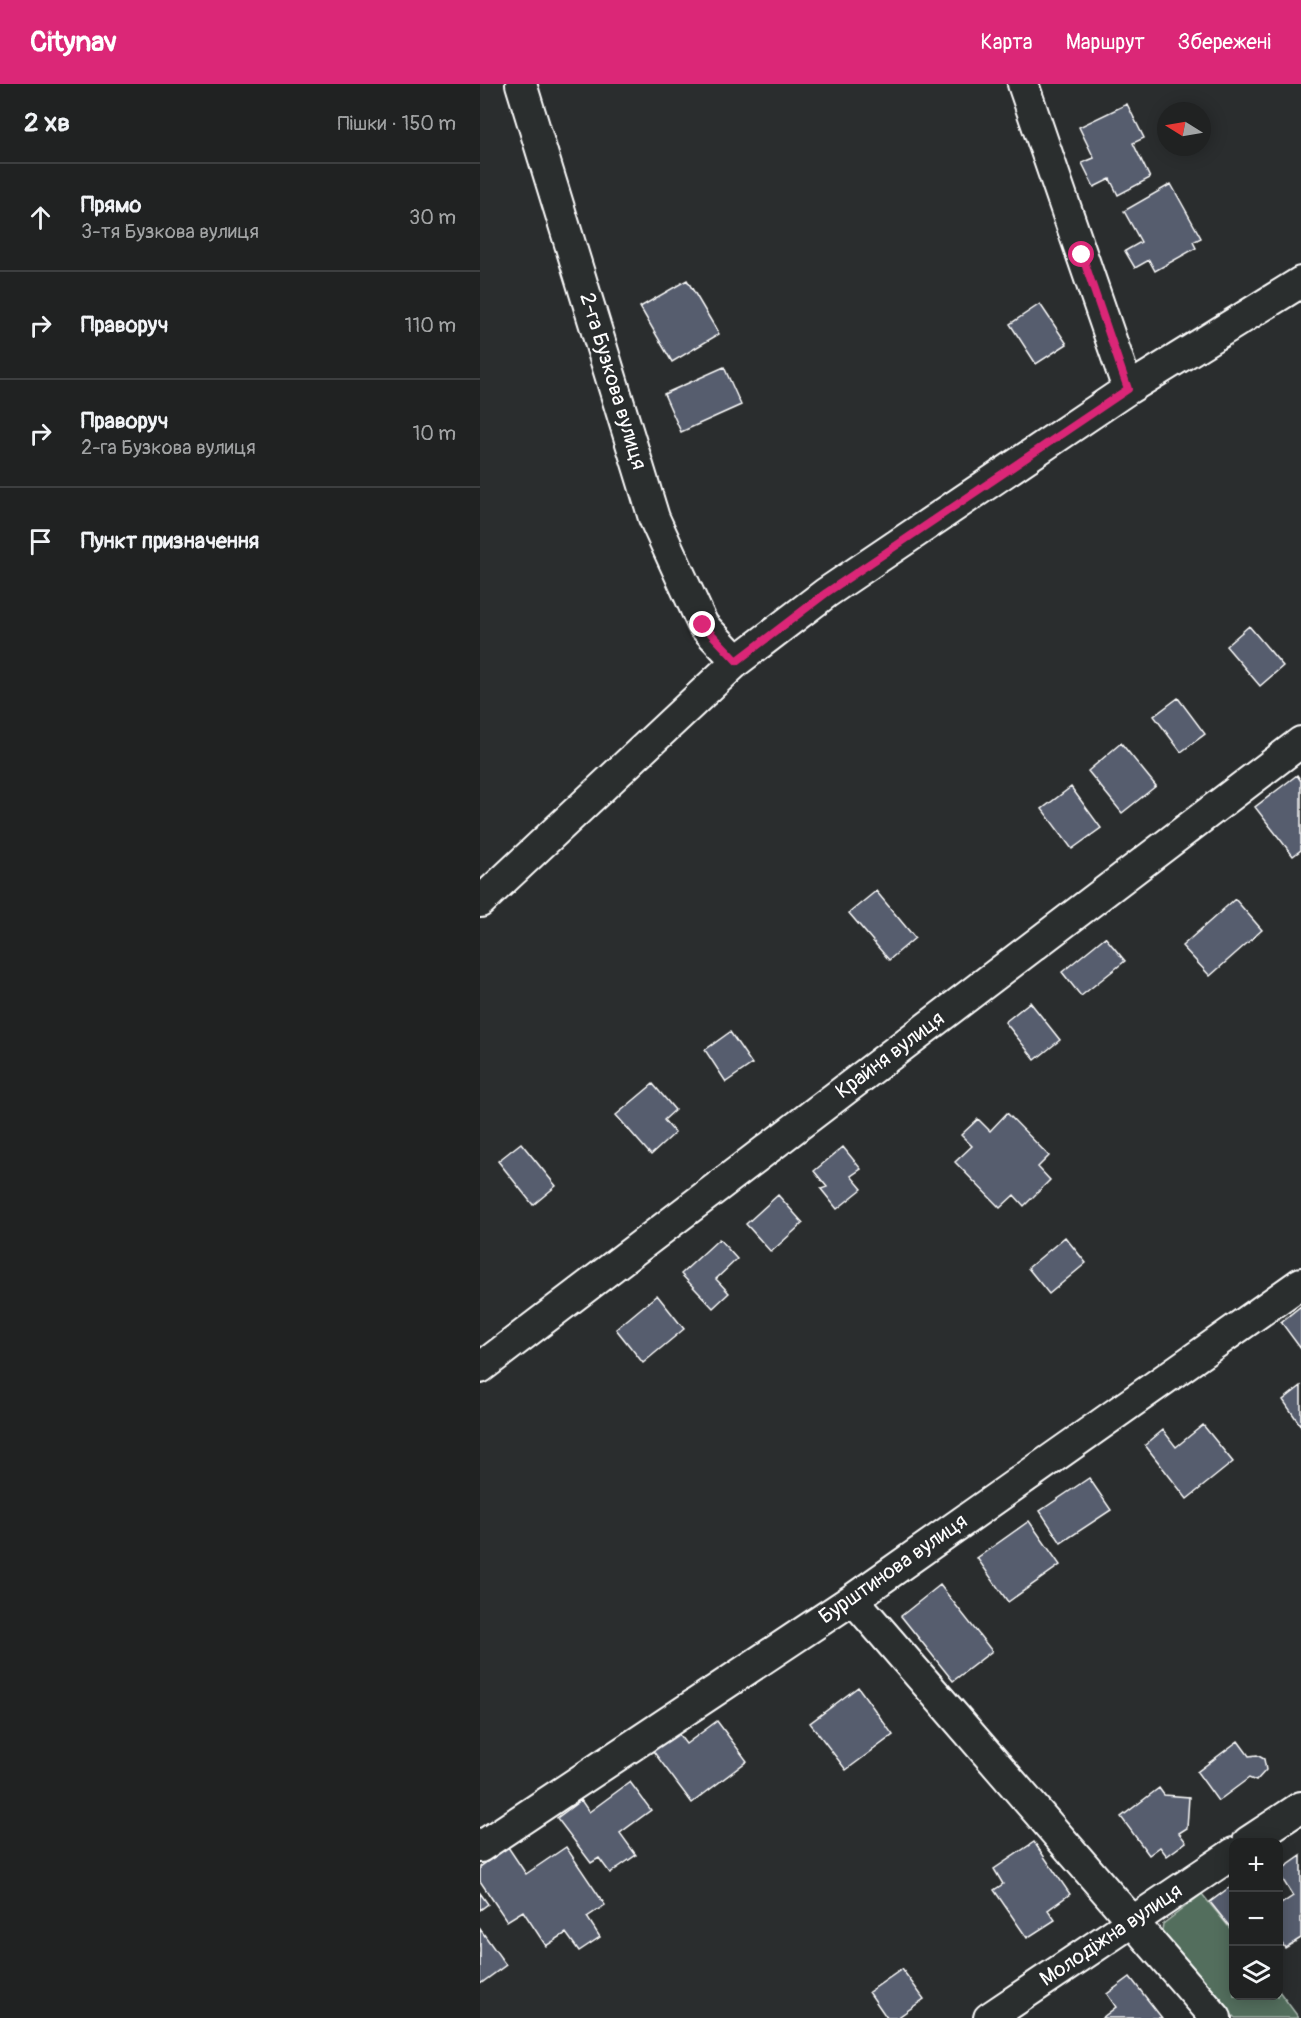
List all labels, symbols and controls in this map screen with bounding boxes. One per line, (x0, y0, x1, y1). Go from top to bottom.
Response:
text: Citynav (30, 25, 117, 60)
text: Карта (981, 29, 1033, 56)
text: Маршрут (1066, 29, 1145, 56)
text: Збережені (1178, 29, 1271, 56)
north arrow (1157, 102, 1211, 156)
text: 2 хв (24, 107, 70, 139)
text: Пішки · 150 m (338, 111, 456, 136)
text: Прямо (81, 191, 141, 219)
icon: ahead (24, 201, 57, 234)
text: 30 m (409, 205, 456, 230)
text: 3-тя Бузкова вулиця (81, 219, 259, 244)
route start (1068, 241, 1094, 267)
street label: 2-га Бузкова вулиця (573, 289, 653, 473)
icon: right (24, 309, 57, 342)
text: Праворуч (81, 311, 168, 339)
text: 110 m (405, 313, 456, 338)
text: Праворуч (81, 407, 168, 435)
icon: right (24, 417, 57, 450)
text: 10 m (412, 421, 456, 446)
text: 2-га Бузкова вулиця (81, 435, 256, 460)
icon: arrive (24, 525, 57, 558)
text: Пункт призначення (81, 527, 259, 555)
route end (689, 611, 715, 637)
street label: Крайня вулиця (830, 1005, 950, 1105)
street label: Бурштинова вулиця (813, 1508, 973, 1630)
map controls (1229, 1838, 1283, 2000)
button: + (1229, 1838, 1283, 1892)
street label: Молодіжна вулиця (1035, 1877, 1187, 1993)
button: − (1229, 1892, 1283, 1946)
button: layers (1229, 1946, 1283, 2000)

